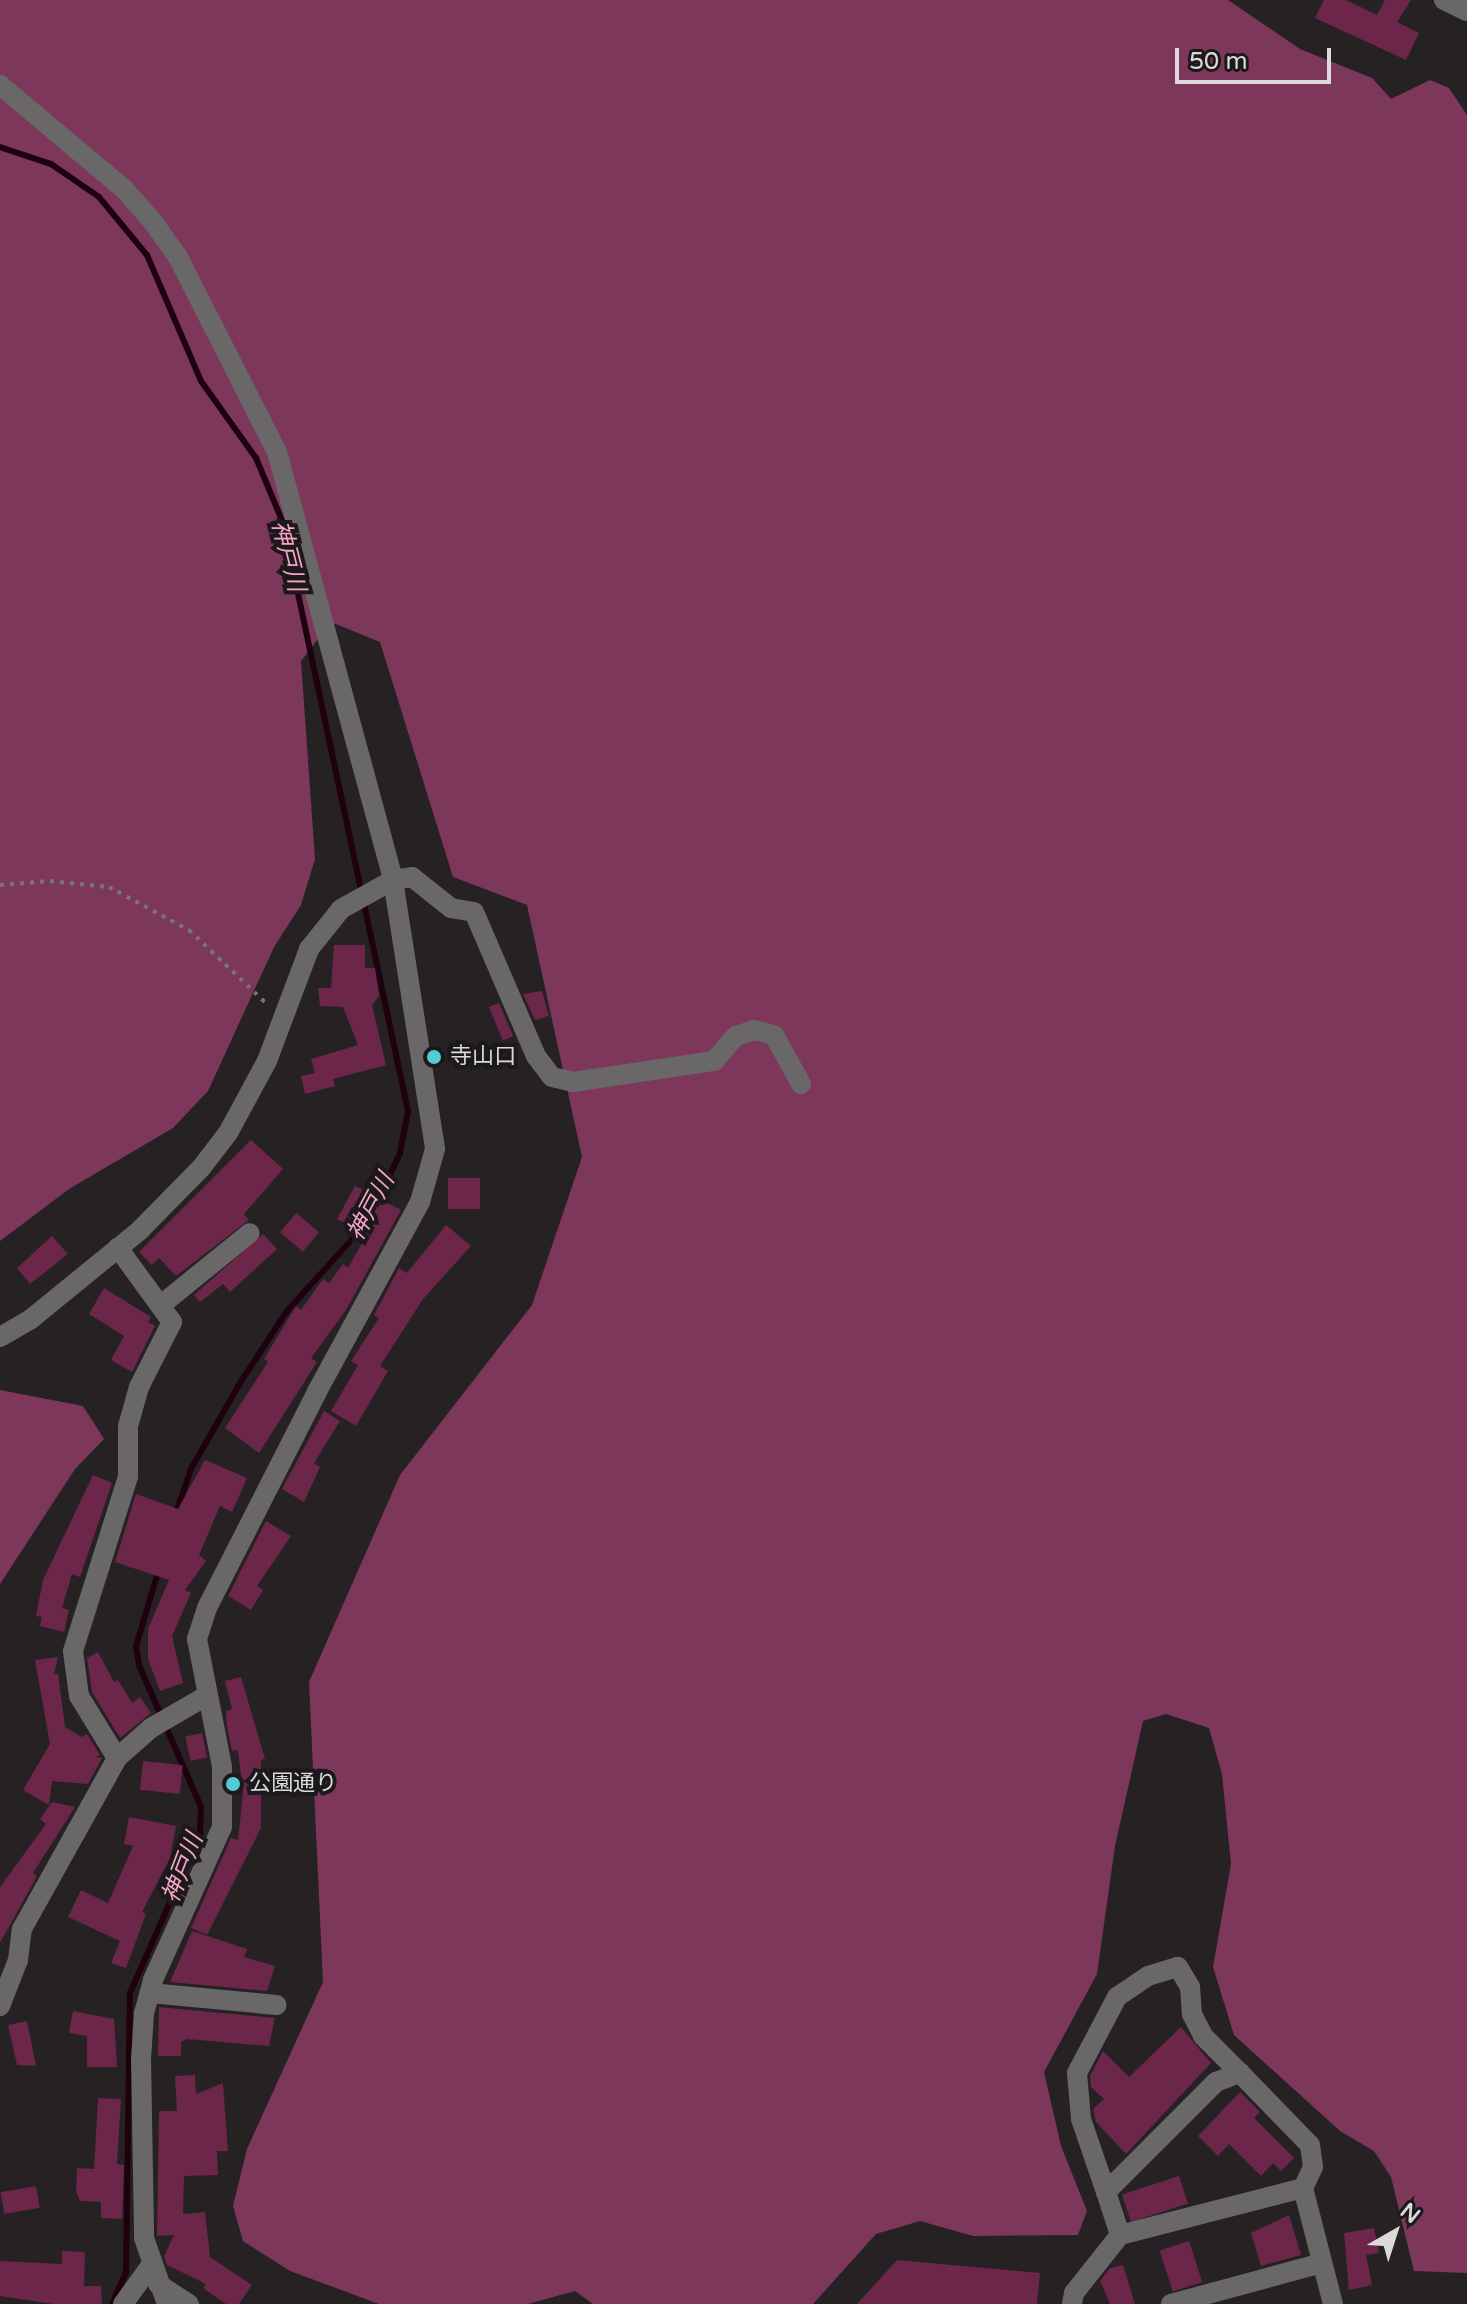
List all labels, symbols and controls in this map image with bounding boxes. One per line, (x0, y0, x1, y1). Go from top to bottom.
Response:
scale bar (1179, 32, 1335, 82)
text: 50 m (1189, 47, 1247, 76)
water label: 神戸川 (265, 518, 311, 594)
place label: 寺山口 (450, 1044, 516, 1070)
marker: 寺山口 (425, 1048, 443, 1066)
water label: 神戸川 (341, 1168, 401, 1246)
place label: 公園通り (249, 1771, 337, 1797)
marker: 公園通り (224, 1775, 242, 1793)
water label: 神戸川 (157, 1829, 209, 1907)
north arrow (1355, 2192, 1435, 2272)
text: N (1395, 2198, 1425, 2229)

